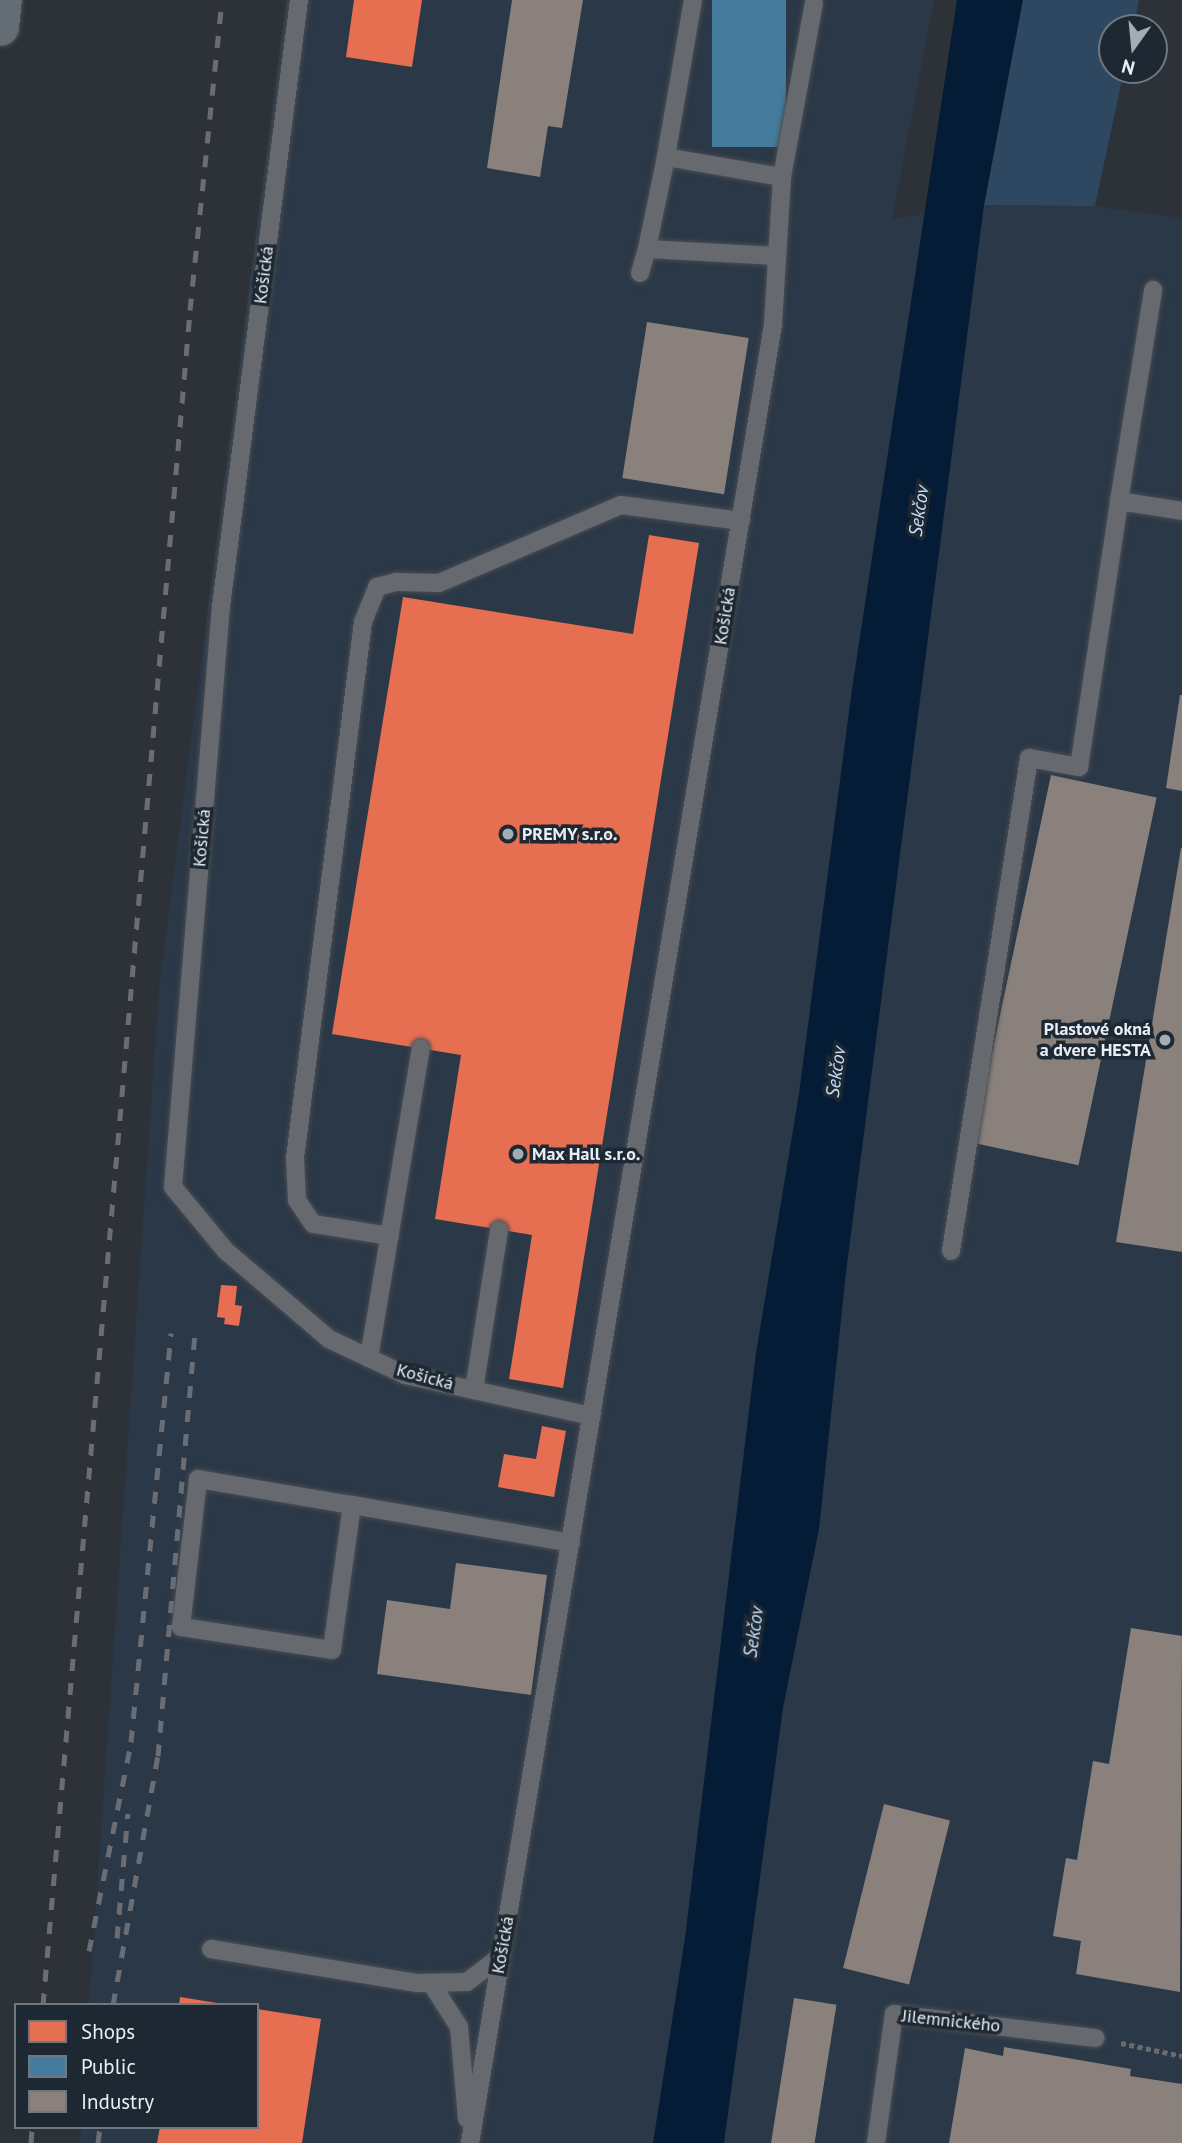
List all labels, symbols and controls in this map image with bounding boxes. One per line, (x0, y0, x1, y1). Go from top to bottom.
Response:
north arrow (1098, 14, 1168, 84)
text: N (1119, 54, 1137, 81)
street label: Košická (250, 245, 278, 305)
water label: Sekčov (904, 484, 934, 538)
street label: Košická (710, 586, 740, 646)
street label: Košická (189, 808, 215, 868)
place label: PREMY s.r.o. (522, 823, 618, 845)
marker: PREMY s.r.o. (500, 826, 516, 842)
place label: Plastové okná a dvere HESTA (1040, 1019, 1151, 1062)
marker: Plastové okná a dvere HESTA (1157, 1032, 1173, 1048)
water label: Sekčov (821, 1045, 851, 1099)
place label: Max Hall s.r.o. (532, 1143, 641, 1165)
marker: Max Hall s.r.o. (510, 1146, 526, 1162)
street label: Košická (394, 1359, 456, 1395)
water label: Sekčov (739, 1605, 769, 1659)
street label: Košická (487, 1915, 519, 1975)
legend (14, 2003, 259, 2129)
street label: Jilemnického (901, 2005, 1001, 2037)
text: Shops (81, 2018, 135, 2045)
text: Public (81, 2053, 136, 2080)
text: Industry (81, 2088, 154, 2115)

